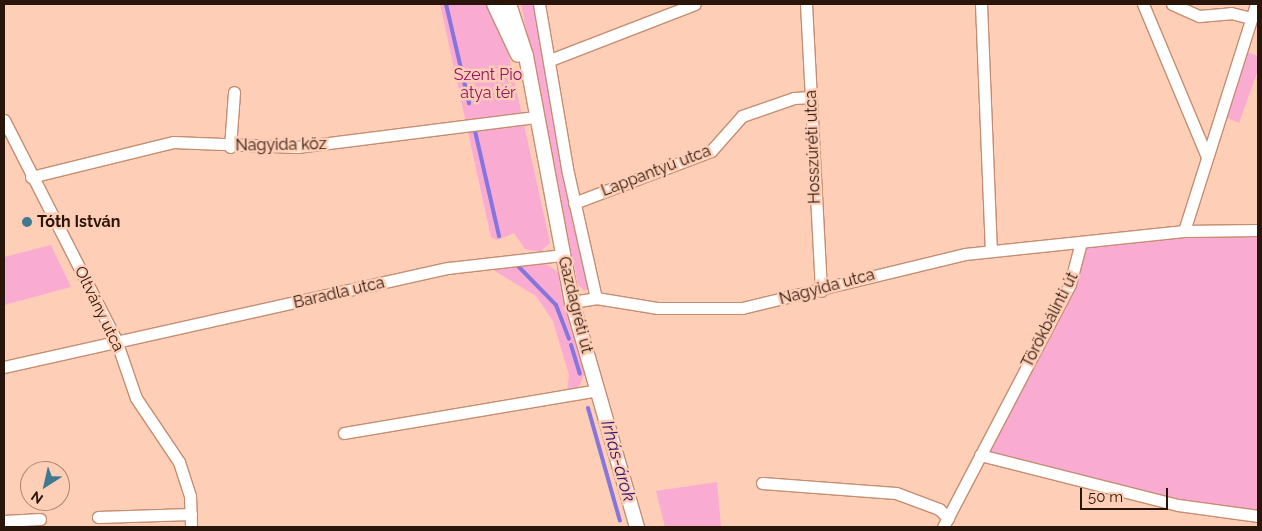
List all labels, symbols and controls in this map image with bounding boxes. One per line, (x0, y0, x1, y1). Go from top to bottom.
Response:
park label: Szent Pio atya tér (454, 65, 522, 103)
street label: Hosszúréti utca (801, 90, 825, 204)
street label: Nagyida köz (235, 135, 327, 155)
street label: Lappantyú utca (599, 141, 713, 201)
place label: Tóth István (37, 212, 120, 232)
marker: Tóth István (21, 216, 33, 228)
street label: Gazdagréti út (554, 255, 596, 355)
street label: Oltvány utca (70, 263, 128, 355)
street label: Nagyida utca (777, 265, 877, 309)
street label: Törökbálinti út (1018, 269, 1082, 371)
street label: Baradla utca (292, 273, 386, 313)
water label: Irhás-árok (596, 418, 640, 504)
north arrow (20, 461, 70, 511)
scale bar (1082, 478, 1170, 510)
text: N (28, 488, 46, 507)
text: 50 m (1088, 488, 1123, 506)

